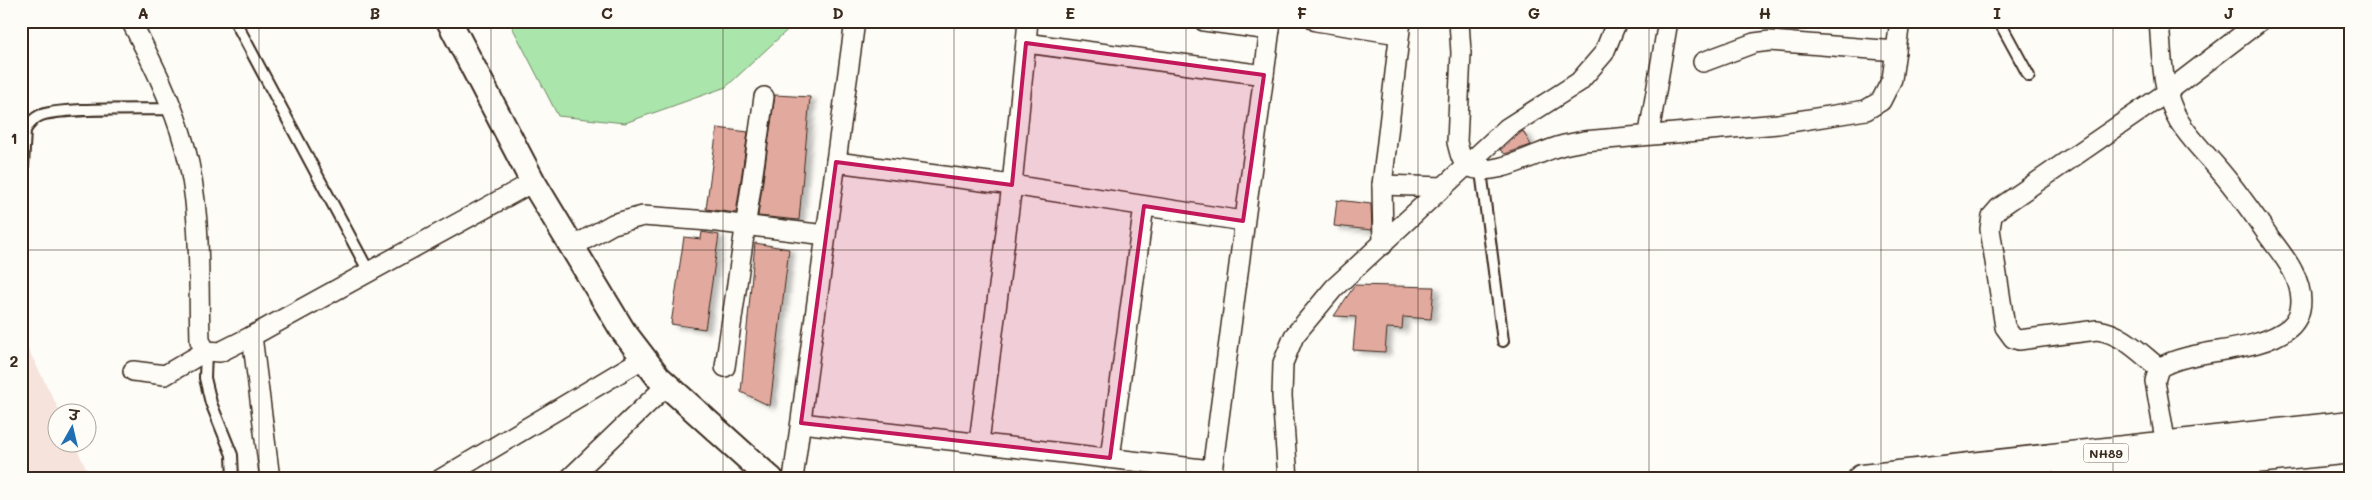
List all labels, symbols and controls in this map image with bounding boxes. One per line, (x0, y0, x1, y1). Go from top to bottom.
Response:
text: A (137, 2, 149, 23)
text: B (370, 2, 380, 23)
text: C (601, 2, 613, 23)
text: D (832, 2, 844, 23)
text: E (1065, 2, 1075, 23)
text: F (1297, 2, 1307, 23)
text: G (1528, 2, 1540, 23)
text: H (1759, 2, 1771, 23)
text: I (1993, 2, 2001, 23)
text: J (2224, 2, 2234, 23)
text: 1 (10, 127, 18, 148)
text: 2 (10, 350, 19, 371)
north arrow (48, 402, 98, 452)
text: उ (66, 404, 81, 425)
road number: NH89 (2084, 443, 2128, 462)

